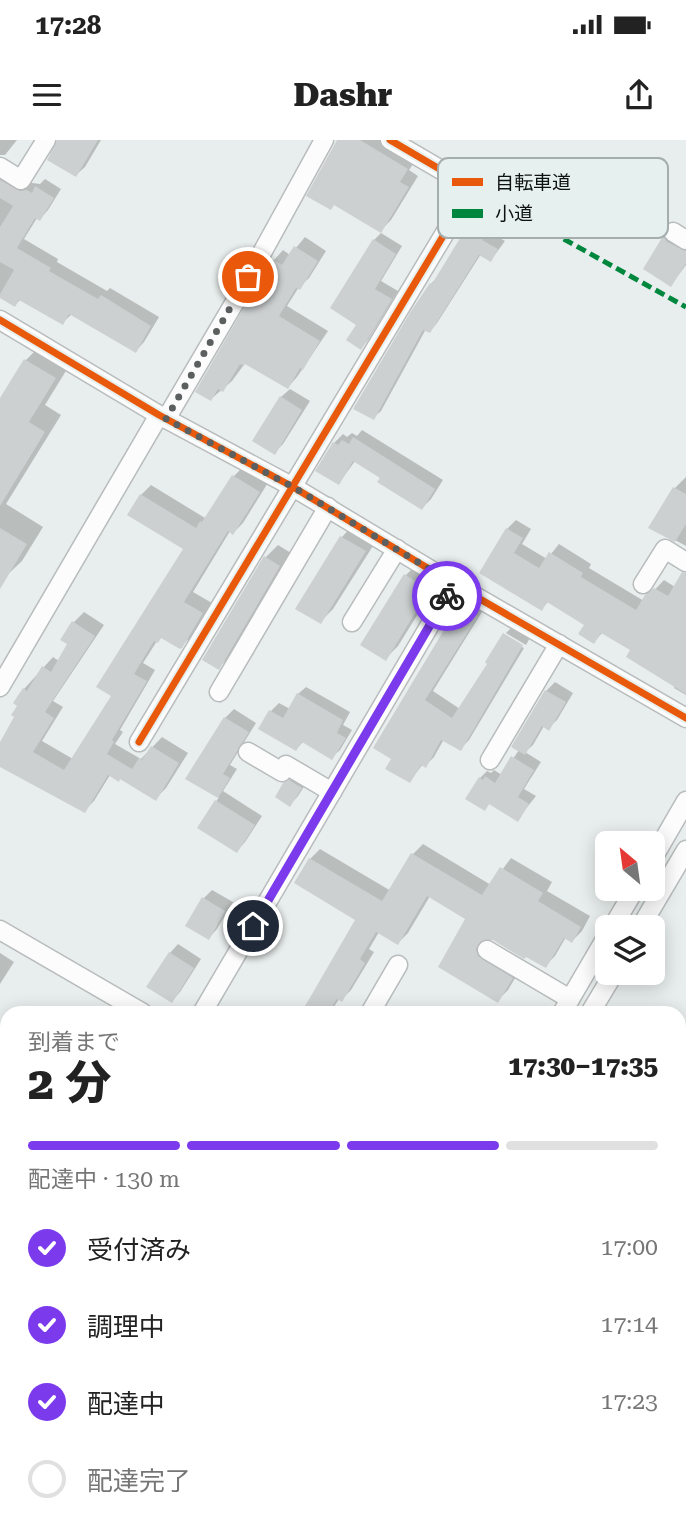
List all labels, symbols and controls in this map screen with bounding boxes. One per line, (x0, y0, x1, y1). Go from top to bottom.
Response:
text: 17:28 (35, 10, 101, 40)
icon: menu (28, 76, 66, 114)
text: Dashr (294, 76, 392, 114)
icon: share (620, 76, 658, 114)
legend (438, 158, 668, 238)
text: 自転車道 (495, 171, 571, 194)
text: 小道 (495, 202, 533, 225)
pin (218, 247, 278, 307)
icon: bag (229, 258, 267, 296)
courier (412, 561, 482, 631)
icon: bike (428, 577, 466, 615)
north arrow (595, 831, 665, 901)
map controls (595, 831, 665, 985)
pin (223, 896, 283, 956)
icon: home (234, 907, 272, 945)
button: layers (595, 915, 665, 985)
text: 到着まで (28, 1029, 120, 1056)
text: 17:30–17:35 (508, 1051, 658, 1081)
text: 2 分 (28, 1056, 111, 1110)
text: 配達中 · 130 m (28, 1166, 180, 1193)
icon: check (28, 1229, 66, 1267)
text: 17:00 (601, 1234, 658, 1261)
text: 受付済み (87, 1235, 191, 1265)
icon: check (28, 1306, 66, 1344)
text: 17:14 (601, 1311, 658, 1338)
text: 調理中 (87, 1312, 165, 1342)
icon: check (28, 1383, 66, 1421)
text: 17:23 (601, 1388, 658, 1415)
text: 配達中 (87, 1389, 165, 1419)
text: 配達完了 (87, 1466, 191, 1496)

